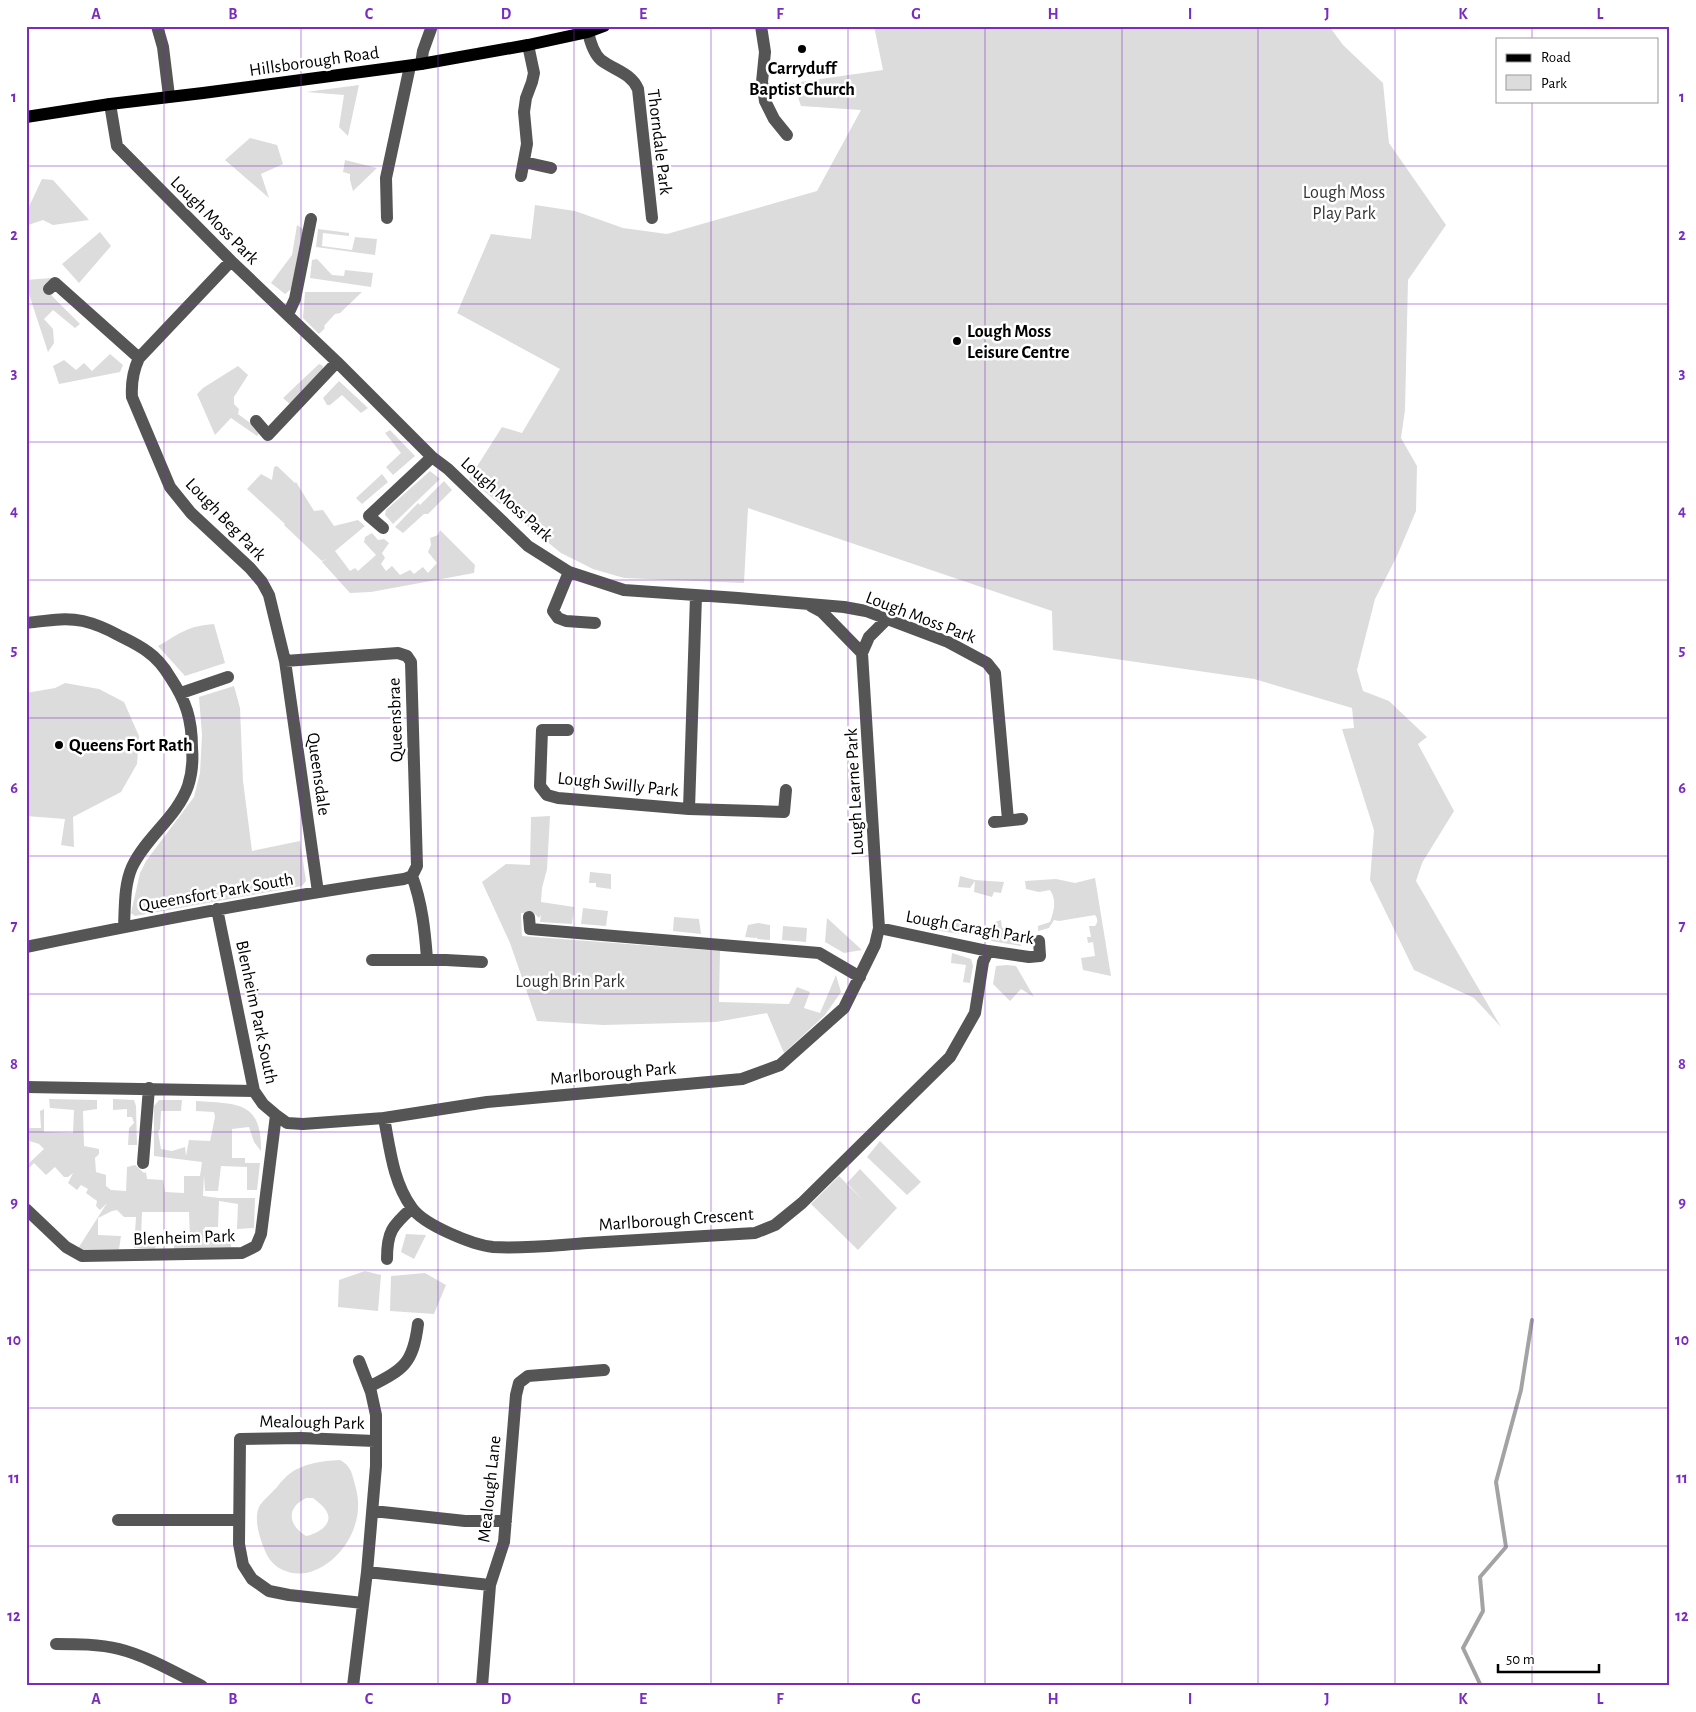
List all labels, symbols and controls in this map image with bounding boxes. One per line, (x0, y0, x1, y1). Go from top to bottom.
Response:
text: A (91, 6, 101, 22)
text: B (228, 6, 238, 22)
text: C (365, 6, 374, 22)
text: D (501, 6, 512, 22)
text: E (639, 6, 647, 22)
text: F (776, 6, 784, 22)
text: G (911, 6, 921, 22)
text: H (1047, 6, 1059, 22)
text: I (1188, 6, 1192, 22)
text: J (1324, 6, 1330, 22)
text: K (1458, 6, 1468, 22)
text: L (1597, 6, 1604, 22)
legend (1496, 38, 1658, 102)
marker: Carryduff Baptist Church (796, 43, 808, 55)
street label: Hillsborough Road (248, 44, 380, 80)
text: Road (1541, 50, 1571, 65)
place label: Carryduff Baptist Church (749, 60, 855, 99)
text: Park (1541, 76, 1567, 91)
street label: Thorndale Park (644, 88, 675, 197)
text: 1 (11, 89, 17, 105)
text: 1 (1679, 89, 1685, 105)
street label: Lough Moss Park (167, 173, 262, 269)
park label: Lough Moss Play Park (1303, 184, 1385, 223)
text: 2 (10, 227, 18, 243)
text: 2 (1678, 227, 1686, 243)
place label: Lough Moss Leisure Centre (967, 323, 1069, 362)
marker: Lough Moss Leisure Centre (951, 335, 963, 347)
text: 3 (11, 365, 18, 381)
text: 3 (1679, 365, 1686, 381)
street label: Lough Moss Park (457, 454, 556, 546)
street label: Lough Beg Park (182, 475, 269, 565)
text: 4 (10, 503, 18, 519)
text: 4 (1678, 503, 1686, 519)
street label: Lough Moss Park (863, 589, 979, 647)
text: 5 (11, 642, 18, 658)
text: 5 (1679, 642, 1686, 658)
street label: Queensbrae (386, 677, 406, 763)
street label: Lough Learne Park (843, 727, 867, 856)
street label: Queensdale (303, 731, 333, 817)
place label: Queens Fort Rath (69, 737, 193, 755)
marker: Queens Fort Rath (53, 739, 65, 751)
street label: Lough Swilly Park (556, 770, 680, 800)
text: 6 (10, 780, 18, 796)
text: 6 (1678, 780, 1686, 796)
street label: Queensfort Park South (137, 871, 295, 915)
street label: Lough Caragh Park (904, 908, 1036, 948)
text: 7 (11, 918, 18, 934)
text: 7 (1679, 918, 1686, 934)
street label: Blenheim Park South (232, 939, 280, 1086)
park label: Lough Brin Park (515, 973, 625, 991)
text: 8 (10, 1056, 18, 1072)
text: 8 (1678, 1056, 1686, 1072)
street label: Marlborough Park (549, 1059, 678, 1088)
text: 9 (10, 1194, 18, 1210)
text: 9 (1678, 1194, 1686, 1210)
street label: Marlborough Crescent (598, 1206, 754, 1234)
street label: Blenheim Park (133, 1227, 236, 1249)
text: 10 (7, 1332, 21, 1348)
text: 10 (1675, 1332, 1689, 1348)
street label: Mealough Park (259, 1413, 365, 1433)
street label: Mealough Lane (475, 1435, 505, 1543)
text: 11 (8, 1470, 20, 1486)
text: 11 (1676, 1470, 1688, 1486)
text: 12 (7, 1608, 21, 1624)
text: 12 (1675, 1608, 1689, 1624)
scale bar (1498, 1642, 1600, 1674)
text: 50 m (1506, 1652, 1535, 1667)
text: A (91, 1691, 101, 1707)
text: B (228, 1691, 238, 1707)
text: C (365, 1691, 374, 1707)
text: D (501, 1691, 512, 1707)
text: E (639, 1691, 647, 1707)
text: F (776, 1691, 784, 1707)
text: G (911, 1691, 921, 1707)
text: H (1047, 1691, 1059, 1707)
text: I (1188, 1691, 1192, 1707)
text: J (1324, 1691, 1330, 1707)
text: K (1458, 1691, 1468, 1707)
text: L (1597, 1691, 1604, 1707)

